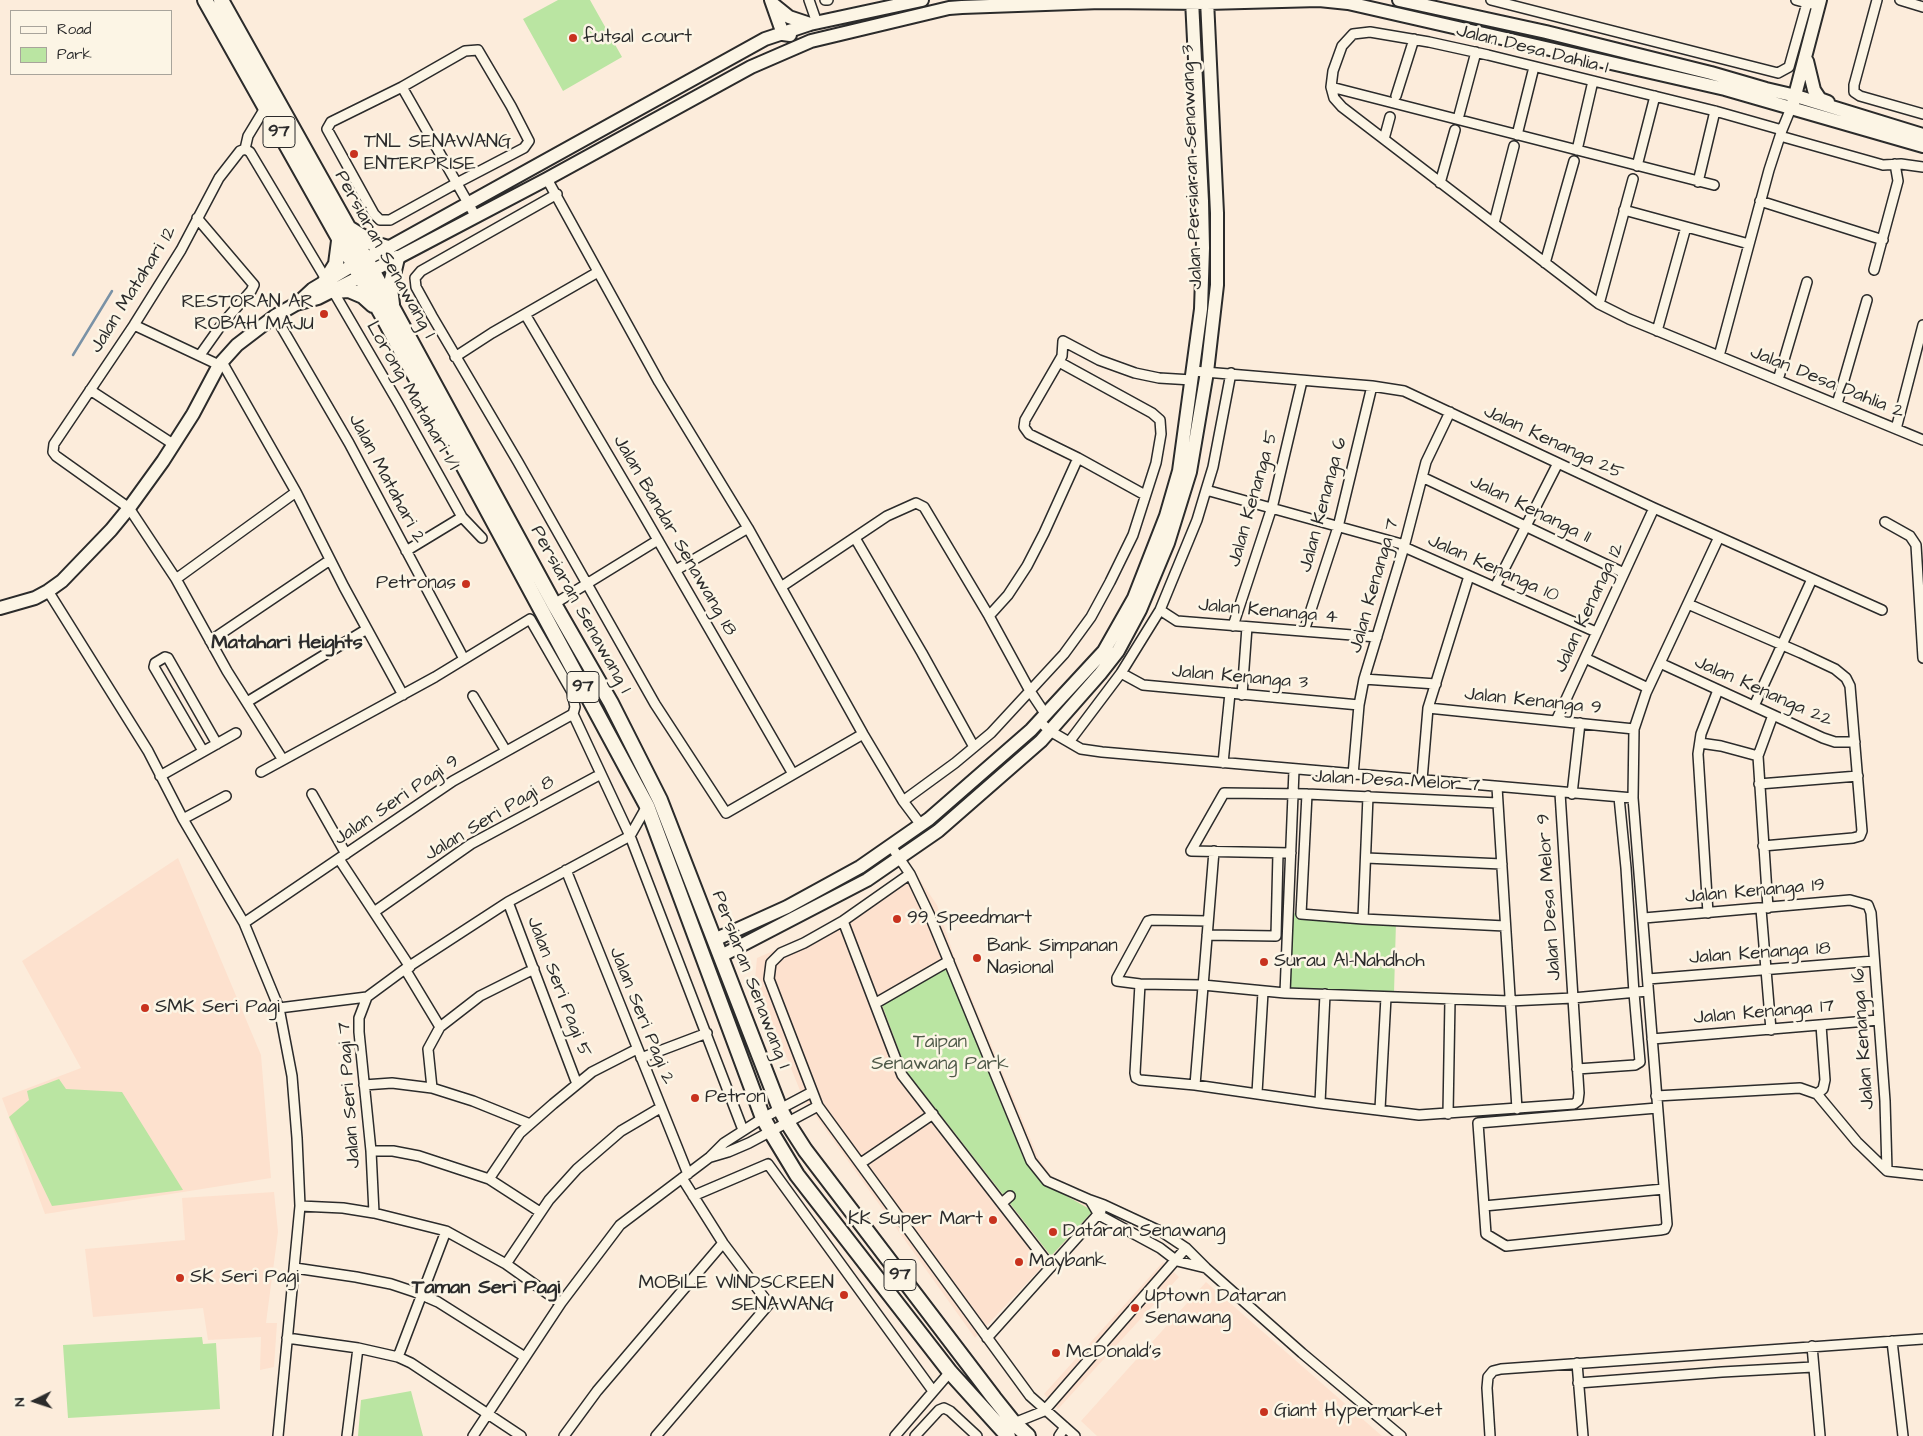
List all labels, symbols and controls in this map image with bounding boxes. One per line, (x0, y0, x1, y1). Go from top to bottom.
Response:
legend (10, 10, 172, 75)
text: Road (57, 19, 91, 40)
street label: Jalan Desa Dahlia 1 (1454, 20, 1610, 80)
place label: futsal court (583, 27, 692, 49)
marker: futsal court (567, 32, 579, 44)
text: Park (57, 44, 92, 65)
street label: Jalan Persiaran Senawang 3 (1177, 44, 1209, 290)
road number: 97 (263, 116, 295, 148)
place label: TNL SENAWANG ENTERPRISE (364, 132, 511, 176)
marker: TNL SENAWANG ENTERPRISE (348, 148, 360, 160)
street label: Persiaran Senawang 1 (328, 167, 440, 343)
street label: Jalan Matahari 12 (86, 222, 182, 358)
place label: RESTORAN AR ROBAH MAJU (181, 292, 314, 336)
marker: RESTORAN AR ROBAH MAJU (318, 308, 330, 320)
street label: Lorong Matahari 1/1 (360, 317, 464, 475)
street label: Jalan Desa Dahlia 2 (1747, 342, 1907, 424)
street label: Jalan Kenanga 25 (1480, 401, 1626, 485)
street label: Jalan Matahari 2 (342, 410, 430, 548)
street label: Jalan Kenanga 5 (1224, 428, 1284, 570)
street label: Jalan Bandar Senawang 18 (607, 432, 741, 640)
street label: Jalan Kenanga 6 (1295, 435, 1353, 575)
street label: Jalan Kenanga 11 (1466, 471, 1594, 549)
street label: Jalan Kenanga 7 (1345, 516, 1405, 656)
street label: Persiaran Senawang 1 (524, 522, 636, 698)
street label: Jalan Kenanga 10 (1424, 530, 1562, 608)
street label: Jalan Kenanga 12 (1550, 540, 1630, 676)
place label: Petronas (376, 573, 456, 595)
marker: Petronas (460, 578, 472, 590)
street label: Jalan Kenanga 4 (1197, 595, 1339, 629)
district label: Matahari Heights (211, 632, 363, 656)
street label: Jalan Kenanga 22 (1690, 651, 1836, 733)
street label: Jalan Kenanga 3 (1171, 661, 1309, 695)
road number: 97 (567, 672, 599, 702)
street label: Jalan Kenanga 9 (1463, 683, 1603, 721)
street label: Jalan Seri Pagi 9 (330, 751, 464, 851)
street label: Jalan Desa Melor 7 (1311, 766, 1481, 798)
street label: Jalan Seri Pagi 8 (421, 771, 559, 867)
street label: Jalan Desa Melor 9 (1533, 813, 1567, 981)
street label: Jalan Kenanga 19 (1684, 875, 1826, 909)
street label: Persiaran Senawang 1 (706, 888, 794, 1072)
place label: 99 Speedmart (907, 908, 1032, 930)
marker: 99 Speedmart (891, 913, 903, 925)
street label: Jalan Seri Pagi 5 (521, 914, 595, 1060)
place label: Bank Simpanan Nasional (987, 936, 1118, 980)
street label: Jalan Kenanga 18 (1688, 938, 1832, 970)
street label: Jalan Seri Pagi 2 (603, 944, 679, 1088)
place label: Surau Al-Nahdhoh (1274, 951, 1425, 973)
marker: Bank Simpanan Nasional (971, 952, 983, 964)
marker: Surau Al-Nahdhoh (1258, 956, 1270, 968)
street label: Jalan Kenanga 16 (1848, 968, 1880, 1110)
street label: Jalan Kenanga 17 (1693, 995, 1835, 1031)
place label: SMK Seri Pagi (155, 997, 280, 1019)
marker: SMK Seri Pagi (139, 1002, 151, 1014)
street label: Jalan Seri Pagi 7 (334, 1021, 366, 1169)
park label: Taipan Senawang Park (871, 1032, 1009, 1076)
place label: Petron (705, 1087, 766, 1109)
marker: Petron (689, 1092, 701, 1104)
place label: KK Super Mart (848, 1209, 983, 1231)
marker: KK Super Mart (987, 1214, 999, 1226)
place label: Dataran Senawang (1063, 1221, 1226, 1243)
marker: Dataran Senawang (1047, 1226, 1059, 1238)
place label: Maybank (1029, 1251, 1106, 1273)
marker: Maybank (1013, 1256, 1025, 1268)
road number: 97 (884, 1260, 916, 1290)
place label: SK Seri Pagi (190, 1267, 299, 1289)
marker: SK Seri Pagi (174, 1272, 186, 1284)
place label: MOBILE WINDSCREEN SENAWANG (639, 1273, 834, 1317)
district label: Taman Seri Pagi (412, 1277, 560, 1301)
place label: Uptown Dataran Senawang (1145, 1286, 1286, 1330)
marker: MOBILE WINDSCREEN SENAWANG (838, 1289, 850, 1301)
marker: Uptown Dataran Senawang (1129, 1302, 1141, 1314)
place label: McDonald's (1066, 1342, 1161, 1364)
marker: McDonald's (1050, 1347, 1062, 1359)
north arrow (10, 1376, 60, 1426)
text: N (10, 1397, 30, 1407)
place label: Giant Hypermarket (1274, 1401, 1442, 1423)
marker: Giant Hypermarket (1258, 1406, 1270, 1418)

